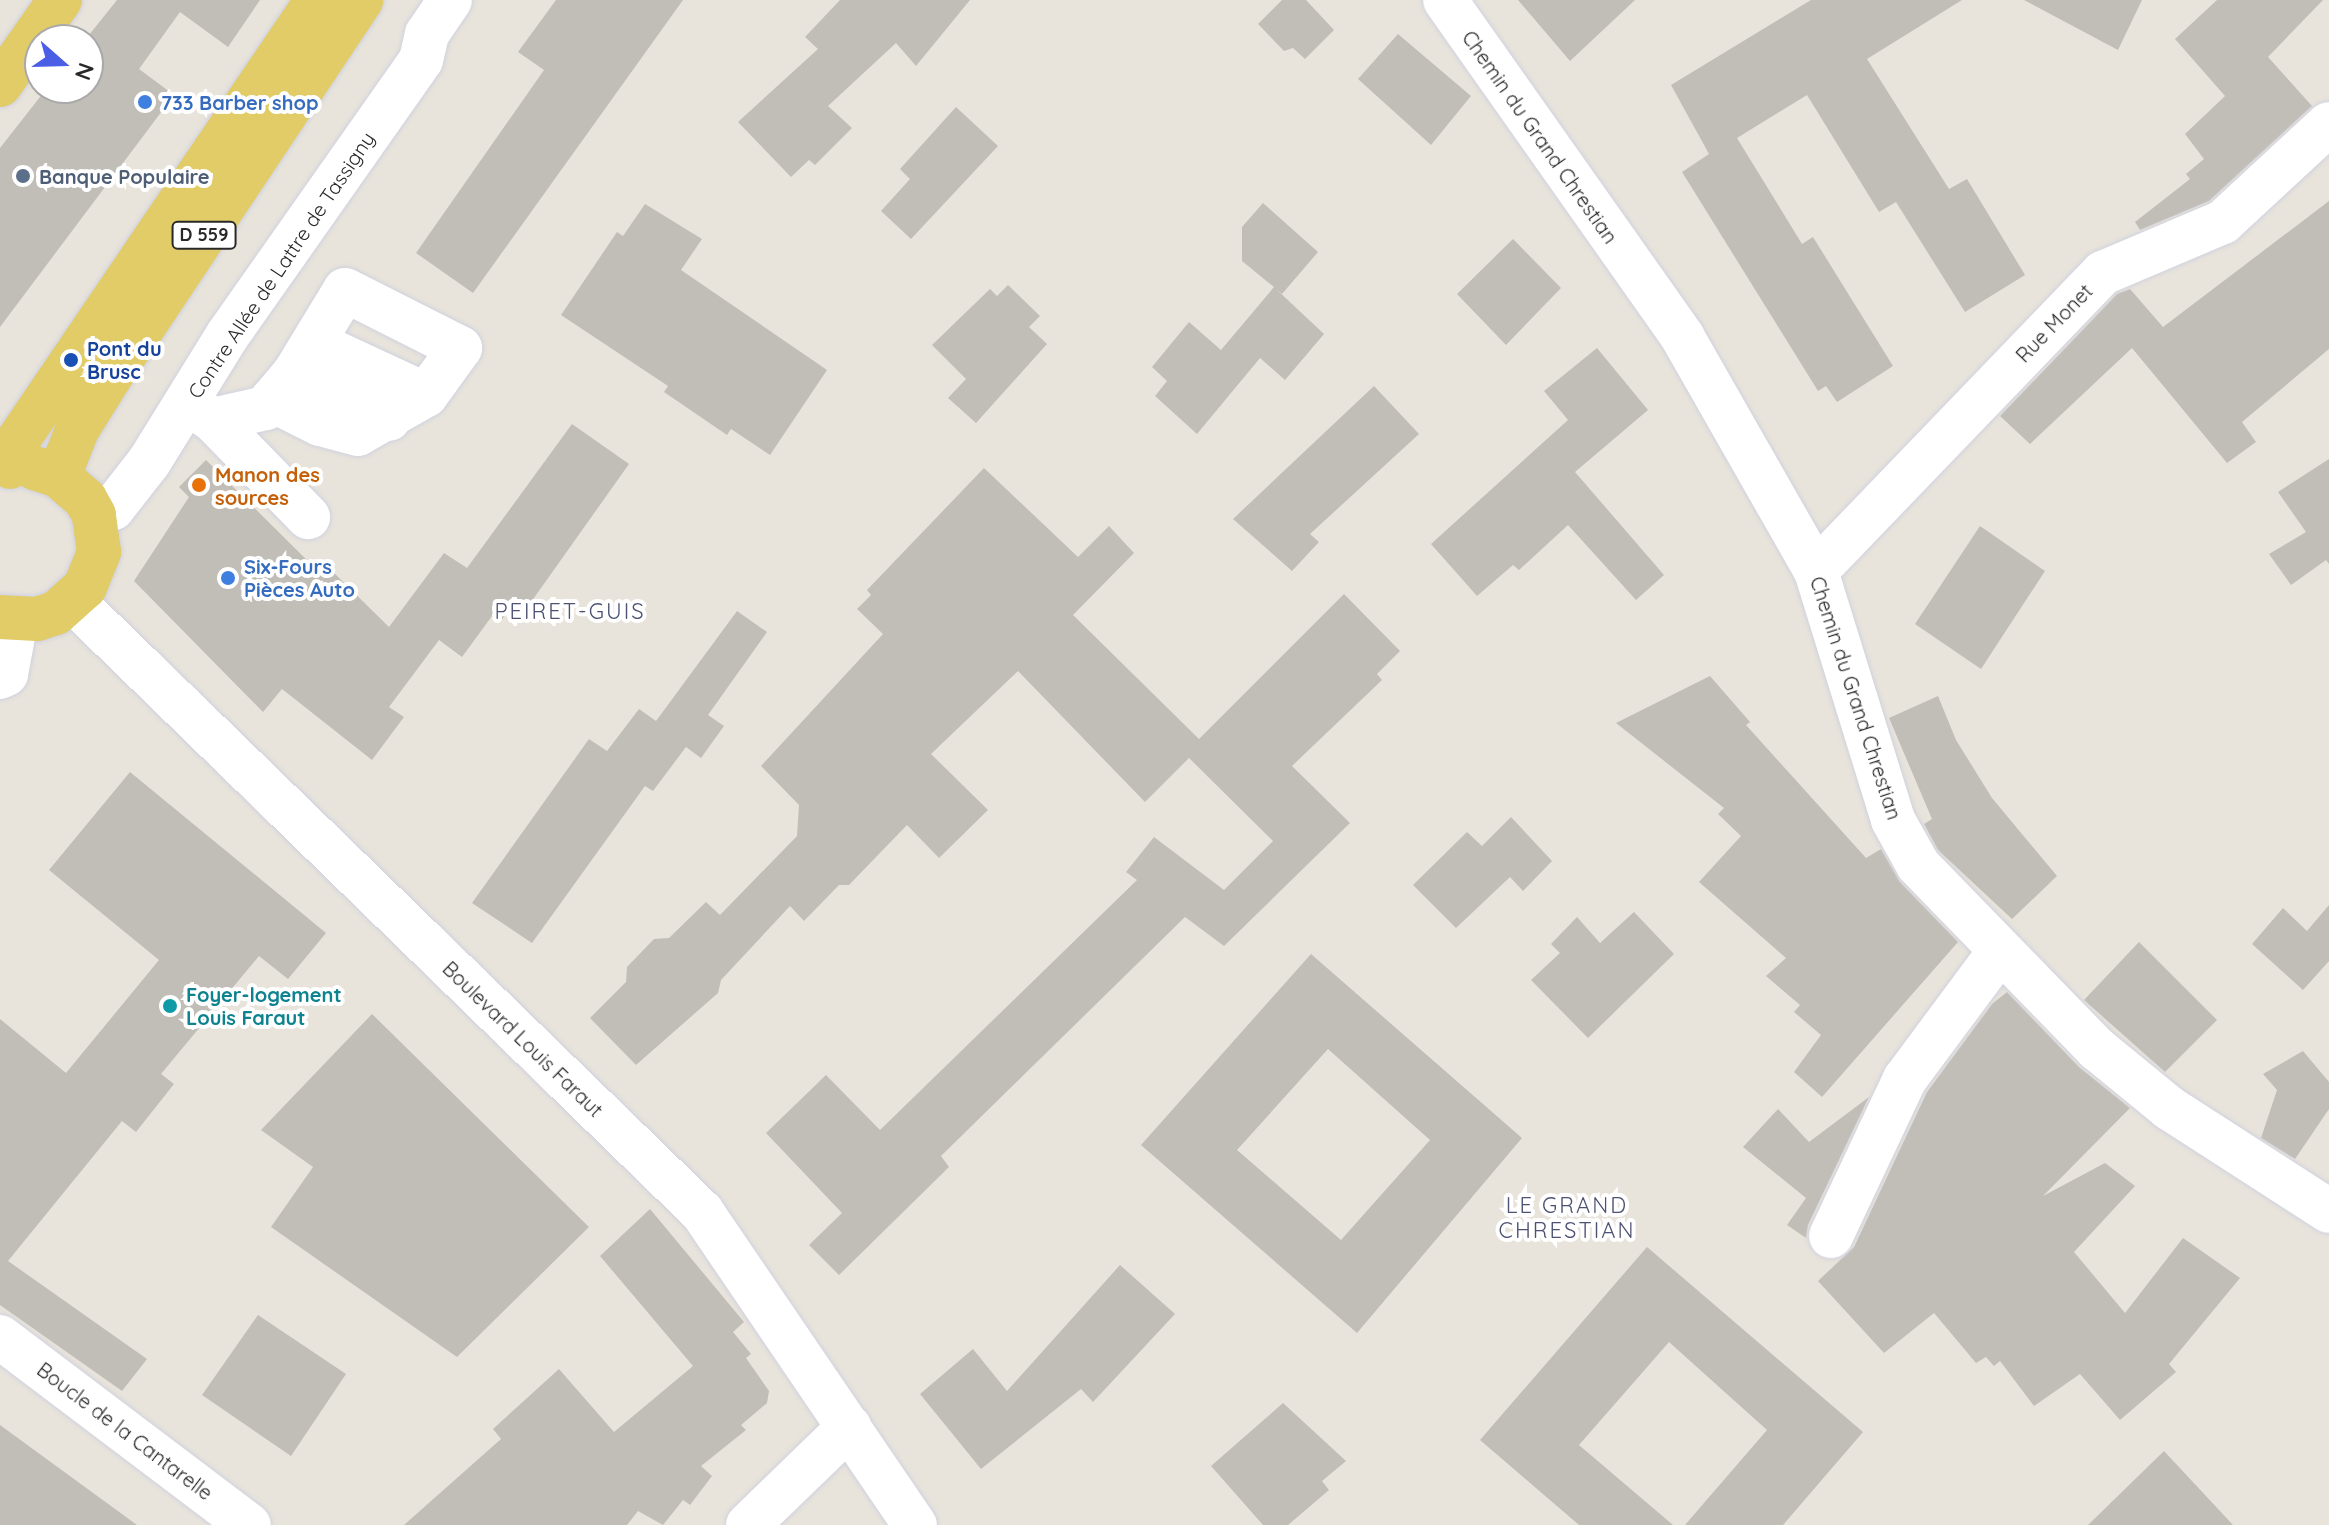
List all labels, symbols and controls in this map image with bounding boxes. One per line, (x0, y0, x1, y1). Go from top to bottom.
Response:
north arrow (24, 24, 104, 104)
street label: Chemin du Grand Chrestian (1457, 26, 1623, 248)
text: N (69, 59, 101, 84)
place label: 733 Barber shop (161, 90, 318, 114)
marker: 733 Barber shop (136, 93, 154, 111)
street label: Contre Allée de Lattre de Tassigny (183, 127, 379, 403)
place label: Banque Populaire (39, 164, 210, 188)
marker: Banque Populaire (14, 167, 32, 185)
road number: D 559 (170, 221, 238, 249)
street label: Rue Monet (2011, 279, 2097, 367)
place label: Pont du Brusc (87, 336, 162, 383)
marker: Pont du Brusc (62, 351, 80, 369)
place label: Manon des sources (215, 462, 320, 509)
marker: Manon des sources (190, 476, 208, 494)
place label: Six-Fours Pièces Auto (244, 554, 355, 601)
marker: Six-Fours Pièces Auto (219, 569, 237, 587)
street label: Chemin du Grand Chrestian (1805, 573, 1907, 823)
district label: PEIRET-GUIS (494, 599, 646, 625)
street label: Boulevard Louis Faraut (438, 956, 608, 1122)
place label: Foyer-logement Louis Faraut (186, 982, 342, 1029)
marker: Foyer-logement Louis Faraut (161, 997, 179, 1015)
district label: LE GRAND CHRESTIAN (1499, 1192, 1635, 1244)
street label: Boucle de la Cantarelle (33, 1357, 217, 1505)

